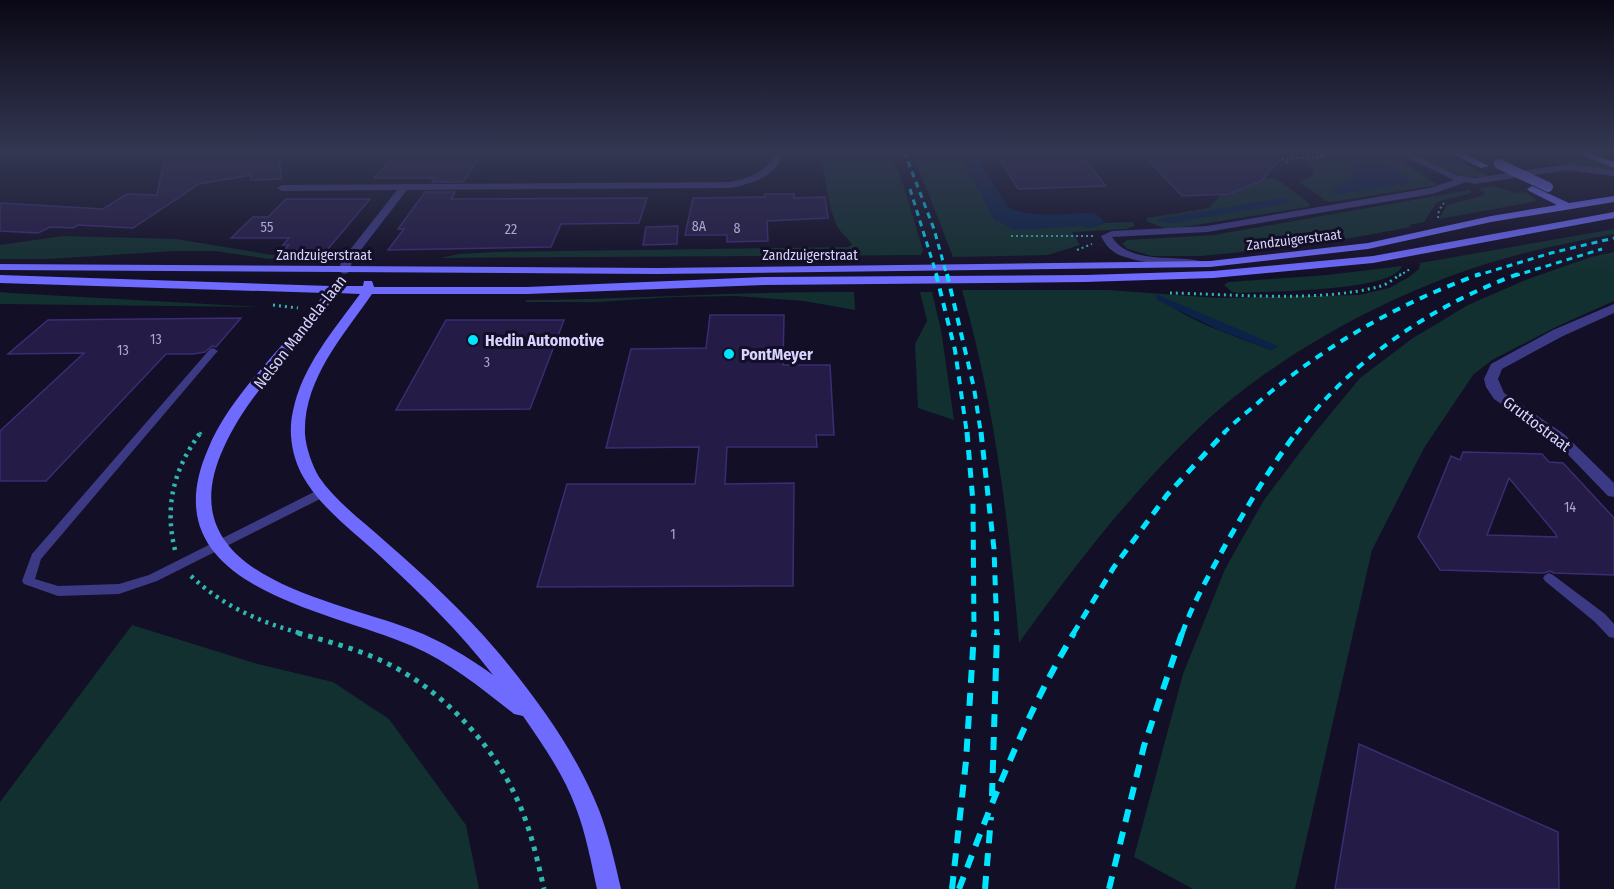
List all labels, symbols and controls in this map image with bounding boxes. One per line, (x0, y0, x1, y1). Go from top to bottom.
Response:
house number: 8A (692, 218, 707, 235)
house number: 55 (261, 219, 273, 236)
house number: 8 (734, 220, 741, 237)
house number: 22 (505, 221, 517, 238)
street label: Zandzuigerstraat (1246, 226, 1343, 254)
street label: Zandzuigerstraat (276, 247, 372, 264)
street label: Zandzuigerstraat (762, 247, 858, 264)
street label: Nelson Mandela-laan (250, 271, 350, 393)
house number: 13 (150, 331, 162, 348)
place label: Hedin Automotive (485, 331, 604, 350)
marker: Hedin Automotive (466, 333, 480, 347)
house number: 13 (117, 342, 129, 359)
place label: PontMeyer (741, 345, 813, 364)
marker: PontMeyer (722, 347, 736, 361)
house number: 3 (484, 354, 490, 371)
street label: Gruttostraat (1499, 392, 1575, 456)
house number: 14 (1564, 499, 1576, 516)
house number: 1 (670, 526, 676, 543)

